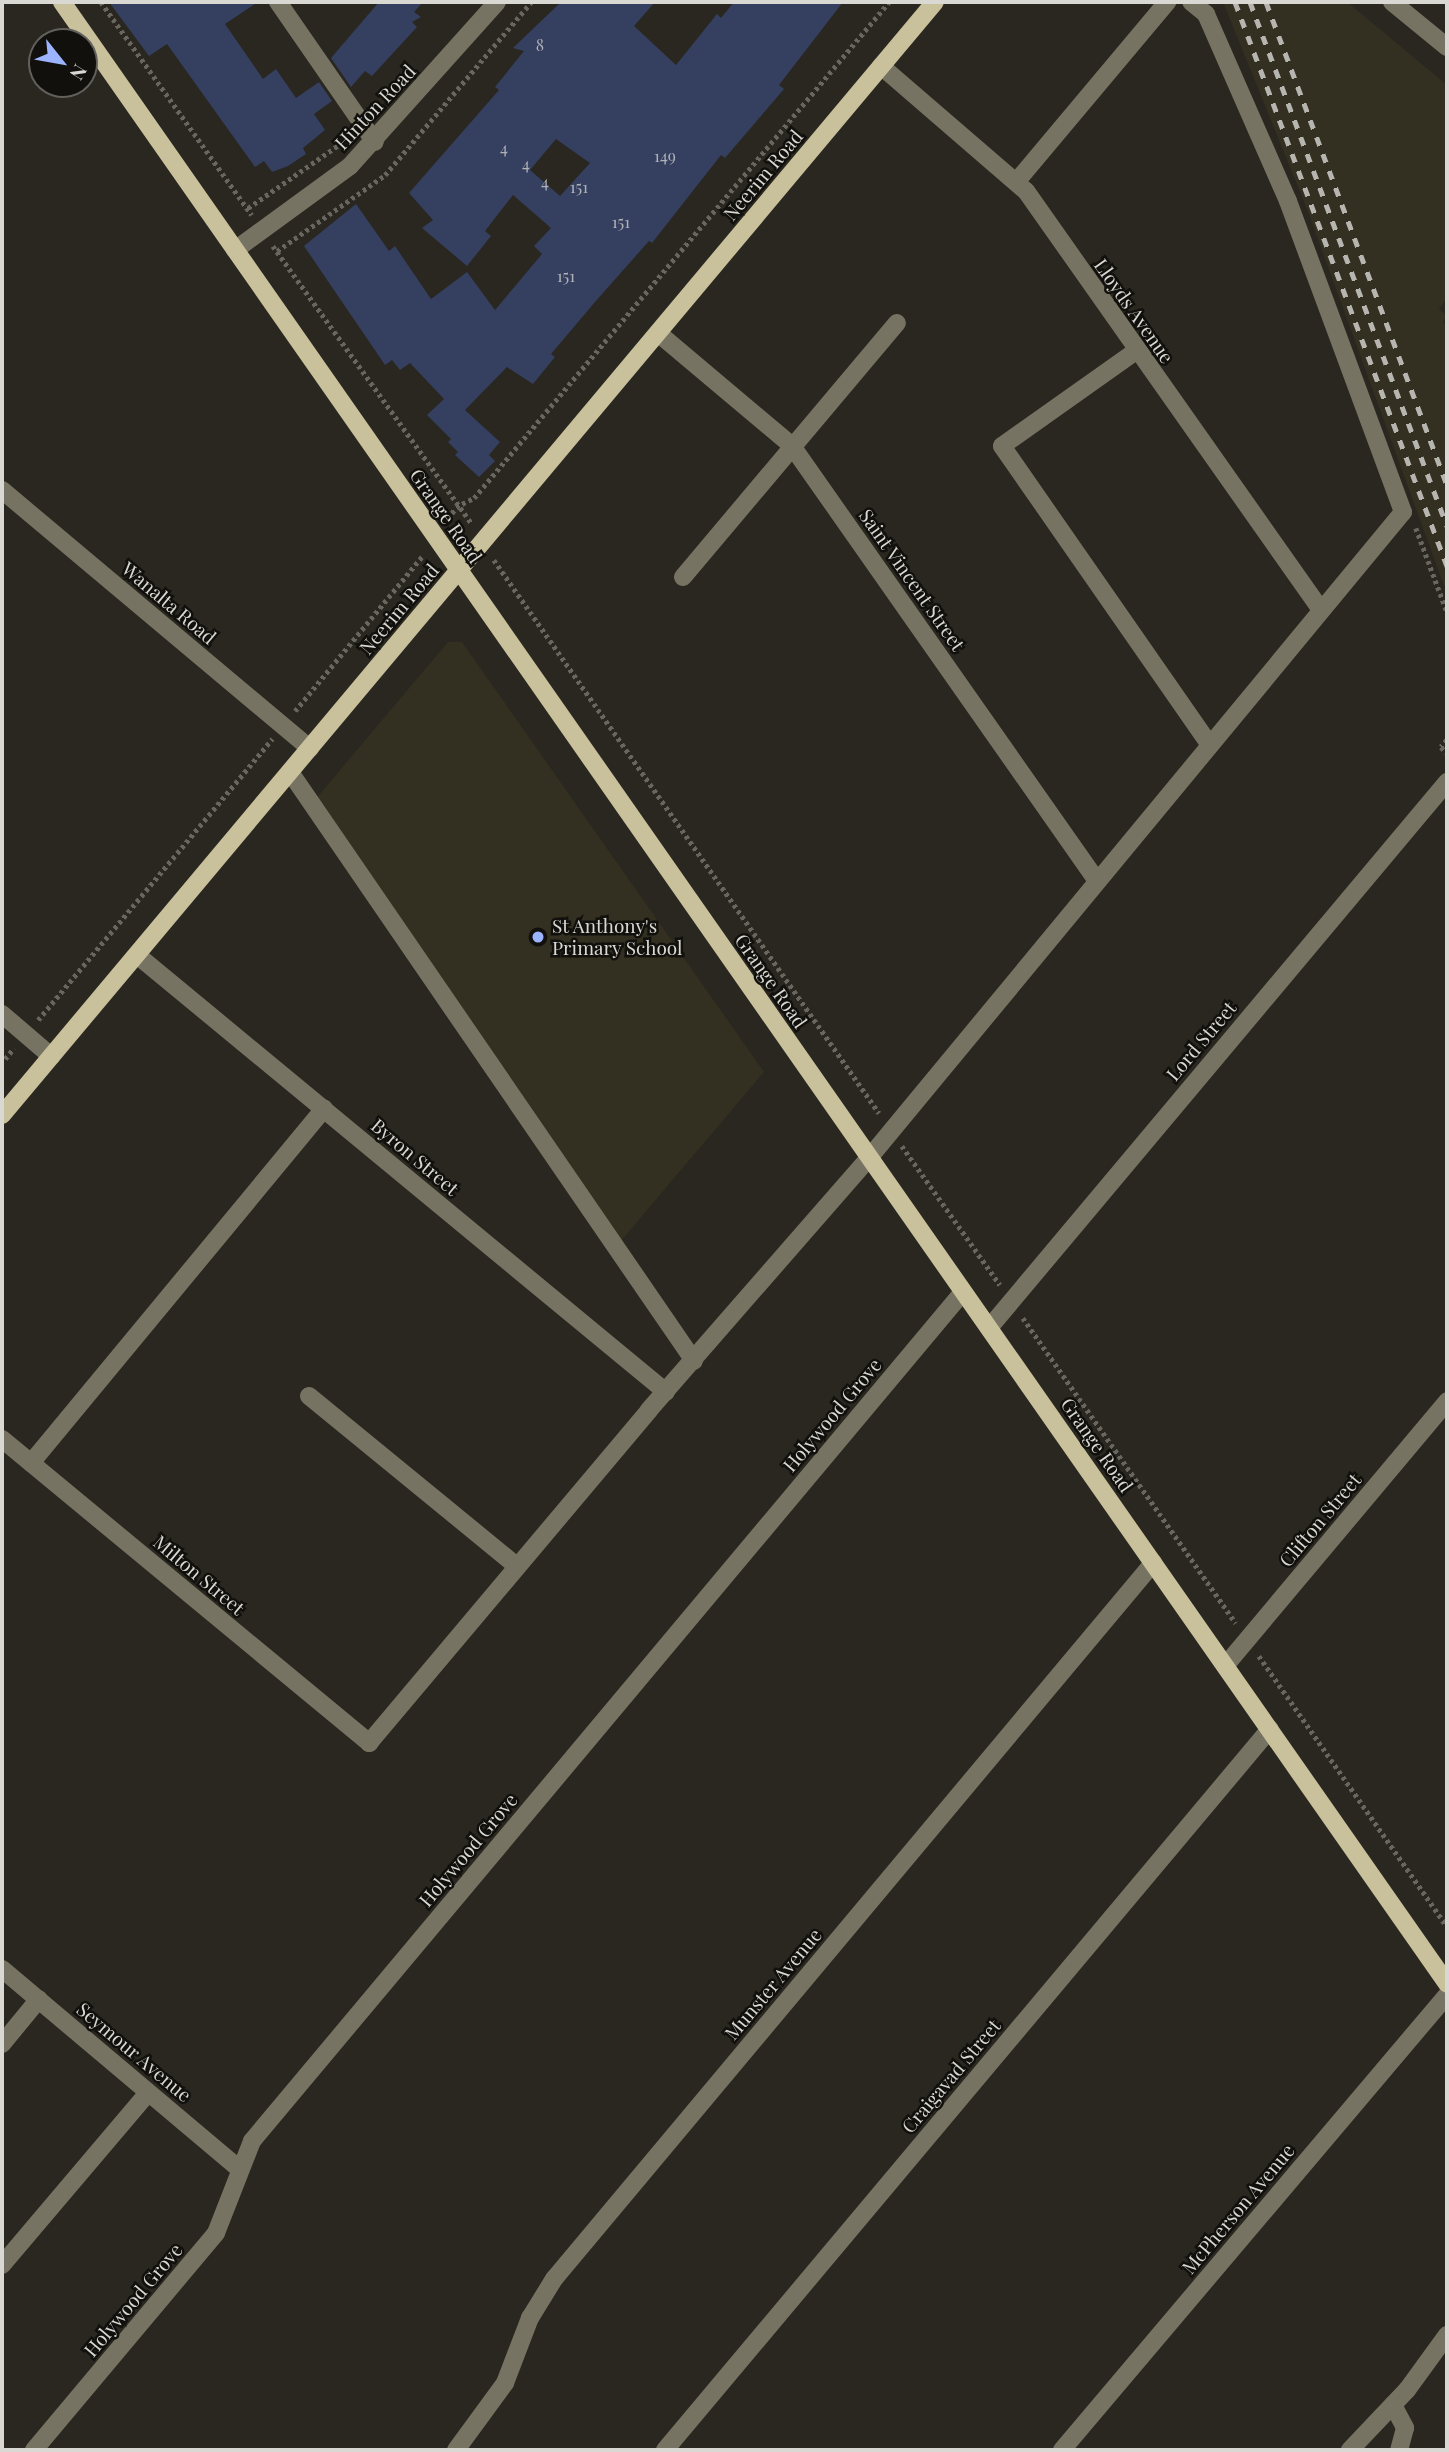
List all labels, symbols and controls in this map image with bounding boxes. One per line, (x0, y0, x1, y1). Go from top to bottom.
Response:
north arrow (28, 28, 98, 98)
house number: 8 (536, 35, 544, 55)
text: N (65, 60, 94, 85)
street label: Hinton Road (330, 60, 420, 154)
street label: Neerim Road (719, 125, 807, 225)
house number: 4 (500, 138, 508, 158)
house number: 149 (654, 146, 676, 166)
house number: 4 (522, 154, 530, 174)
house number: 4 (541, 172, 549, 192)
house number: 151 (570, 177, 588, 197)
house number: 151 (612, 212, 630, 232)
street label: Lloyds Avenue (1089, 254, 1179, 368)
house number: 151 (557, 266, 575, 286)
street label: Grange Road (405, 464, 487, 568)
street label: Saint Vincent Street (854, 504, 970, 656)
street label: Wanalta Road (117, 557, 221, 649)
street label: Neerim Road (355, 559, 443, 659)
place label: St Anthony's Primary School (552, 915, 683, 959)
marker: St Anthony's Primary School (530, 929, 546, 945)
street label: Grange Road (730, 929, 812, 1033)
street label: Lord Street (1161, 997, 1241, 1085)
street label: Byron Street (367, 1114, 463, 1200)
street label: Holywood Grove (778, 1354, 886, 1476)
street label: Grange Road (1056, 1393, 1138, 1497)
street label: Clifton Street (1274, 1469, 1366, 1571)
street label: Milton Street (149, 1530, 249, 1620)
street label: Holywood Grove (414, 1789, 522, 1911)
street label: Munster Avenue (719, 1923, 827, 2045)
street label: Seymour Avenue (72, 1997, 196, 2107)
street label: Craigavad Street (897, 2015, 1005, 2137)
street label: McPherson Avenue (1177, 2139, 1299, 2279)
street label: Holywood Grove (79, 2239, 187, 2361)

